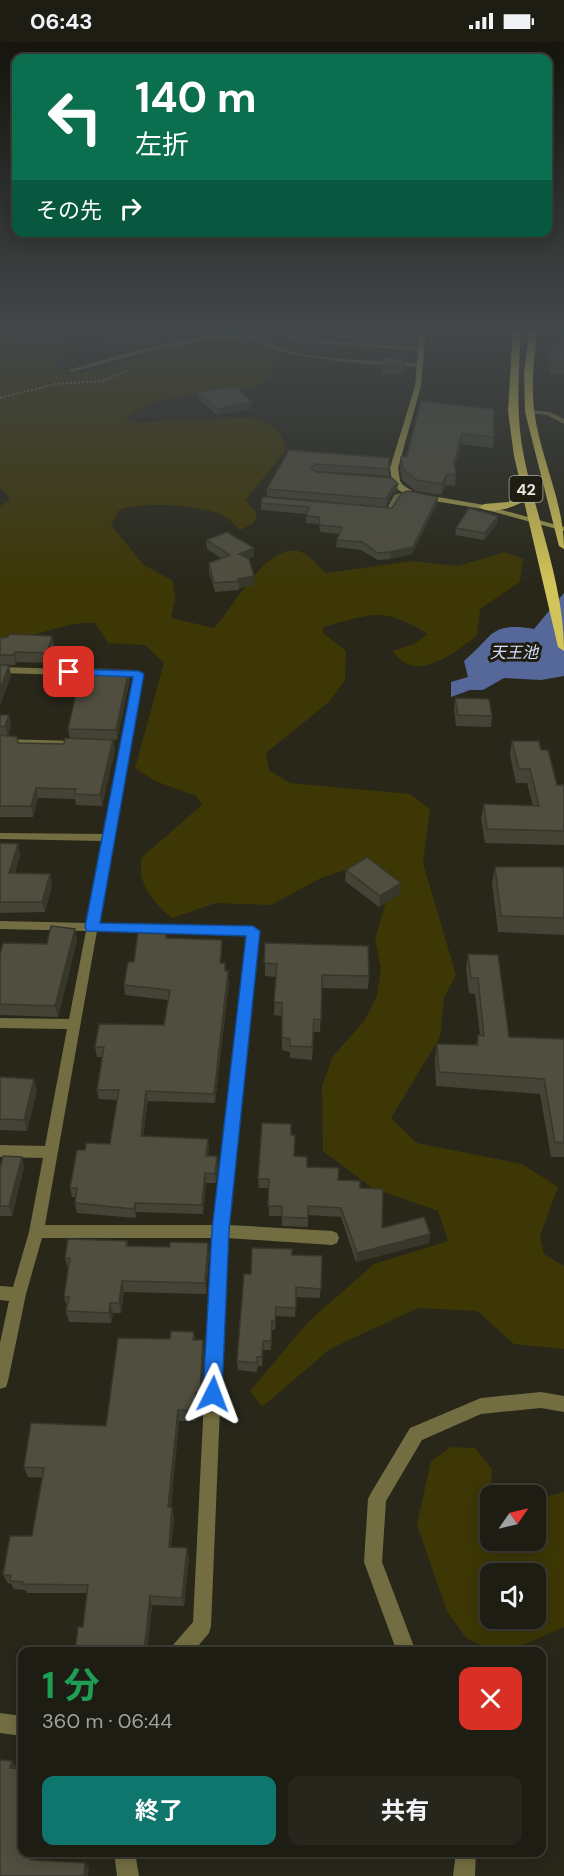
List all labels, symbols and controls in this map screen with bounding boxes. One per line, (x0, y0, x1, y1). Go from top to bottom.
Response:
text: 06:43 (30, 7, 93, 36)
text: 140 m (135, 70, 257, 125)
icon: left (36, 78, 114, 156)
text: 左折 (135, 127, 189, 162)
icon: right (114, 192, 147, 225)
text: その先 (36, 196, 102, 225)
road number: 42 (510, 476, 542, 502)
water label: 天王池 (490, 642, 540, 663)
pin (43, 646, 94, 697)
icon: arrive (52, 655, 85, 688)
position arrow (181, 1362, 245, 1426)
north arrow (480, 1485, 546, 1551)
map controls (480, 1485, 546, 1629)
button: sound (480, 1563, 546, 1629)
text: 1 分 (42, 1662, 100, 1709)
button: close (459, 1667, 522, 1730)
text: 360 m · 06:44 (42, 1708, 172, 1734)
button: 終了 (42, 1776, 276, 1845)
button: 共有 (288, 1776, 522, 1845)

